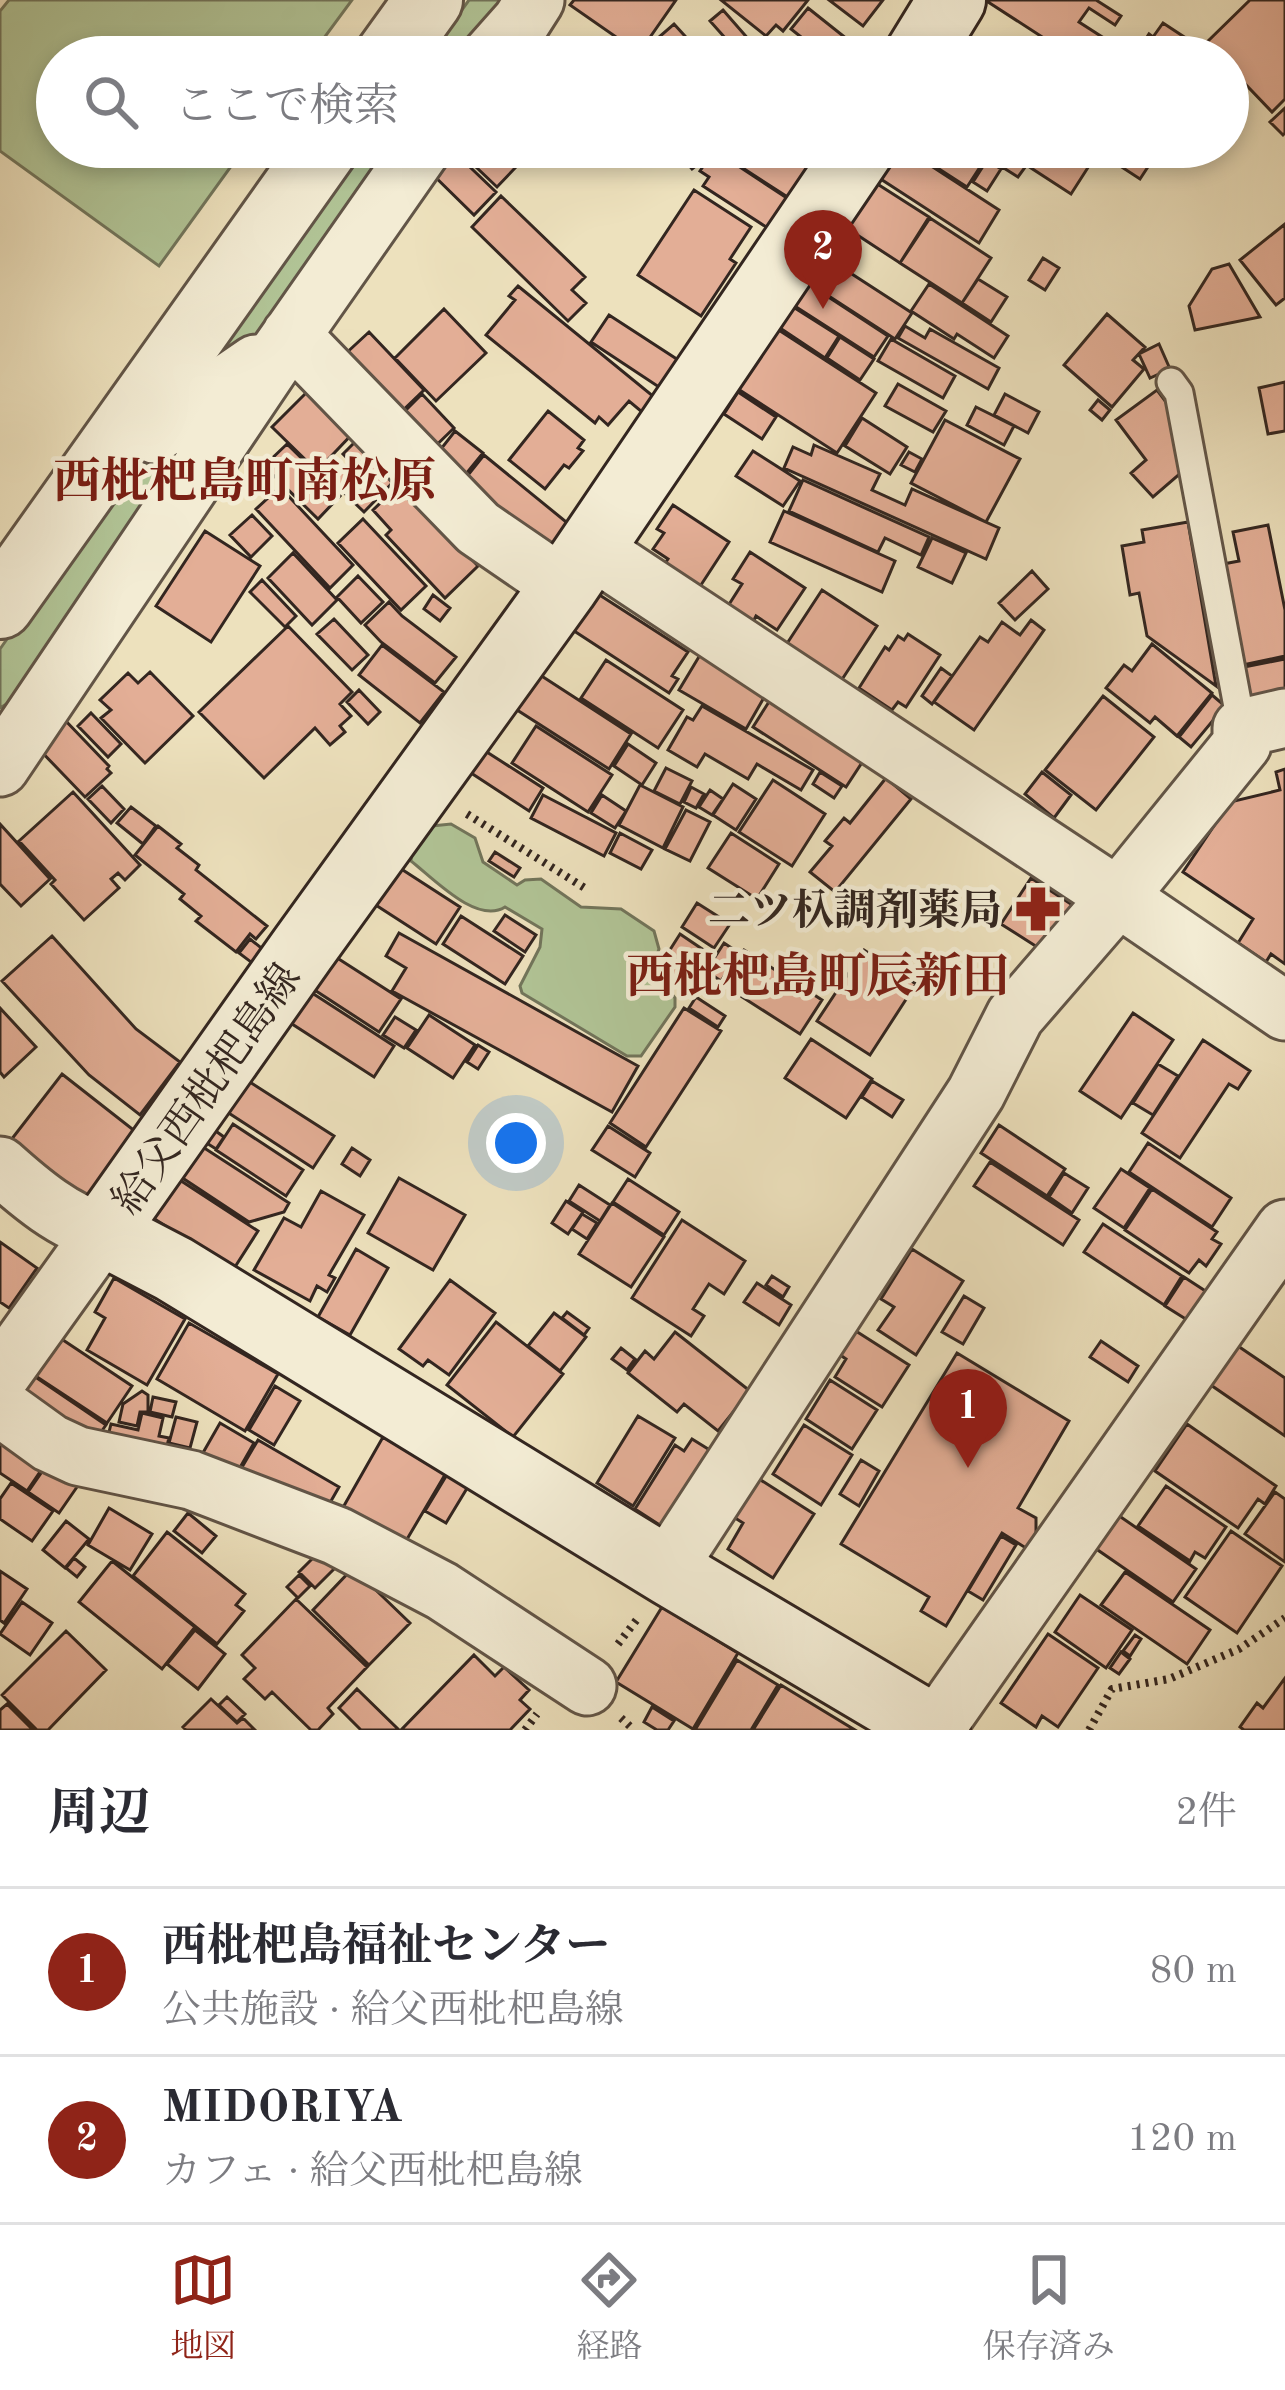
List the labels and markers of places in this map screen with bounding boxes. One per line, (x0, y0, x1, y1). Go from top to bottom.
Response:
pin: 2 (784, 210, 862, 309)
pharmacy icon: 二ツ杁調剤薬局 (1013, 884, 1063, 934)
place label: 二ツ杁調剤薬局 (708, 888, 1002, 934)
pin: 1 (929, 1369, 1007, 1468)

